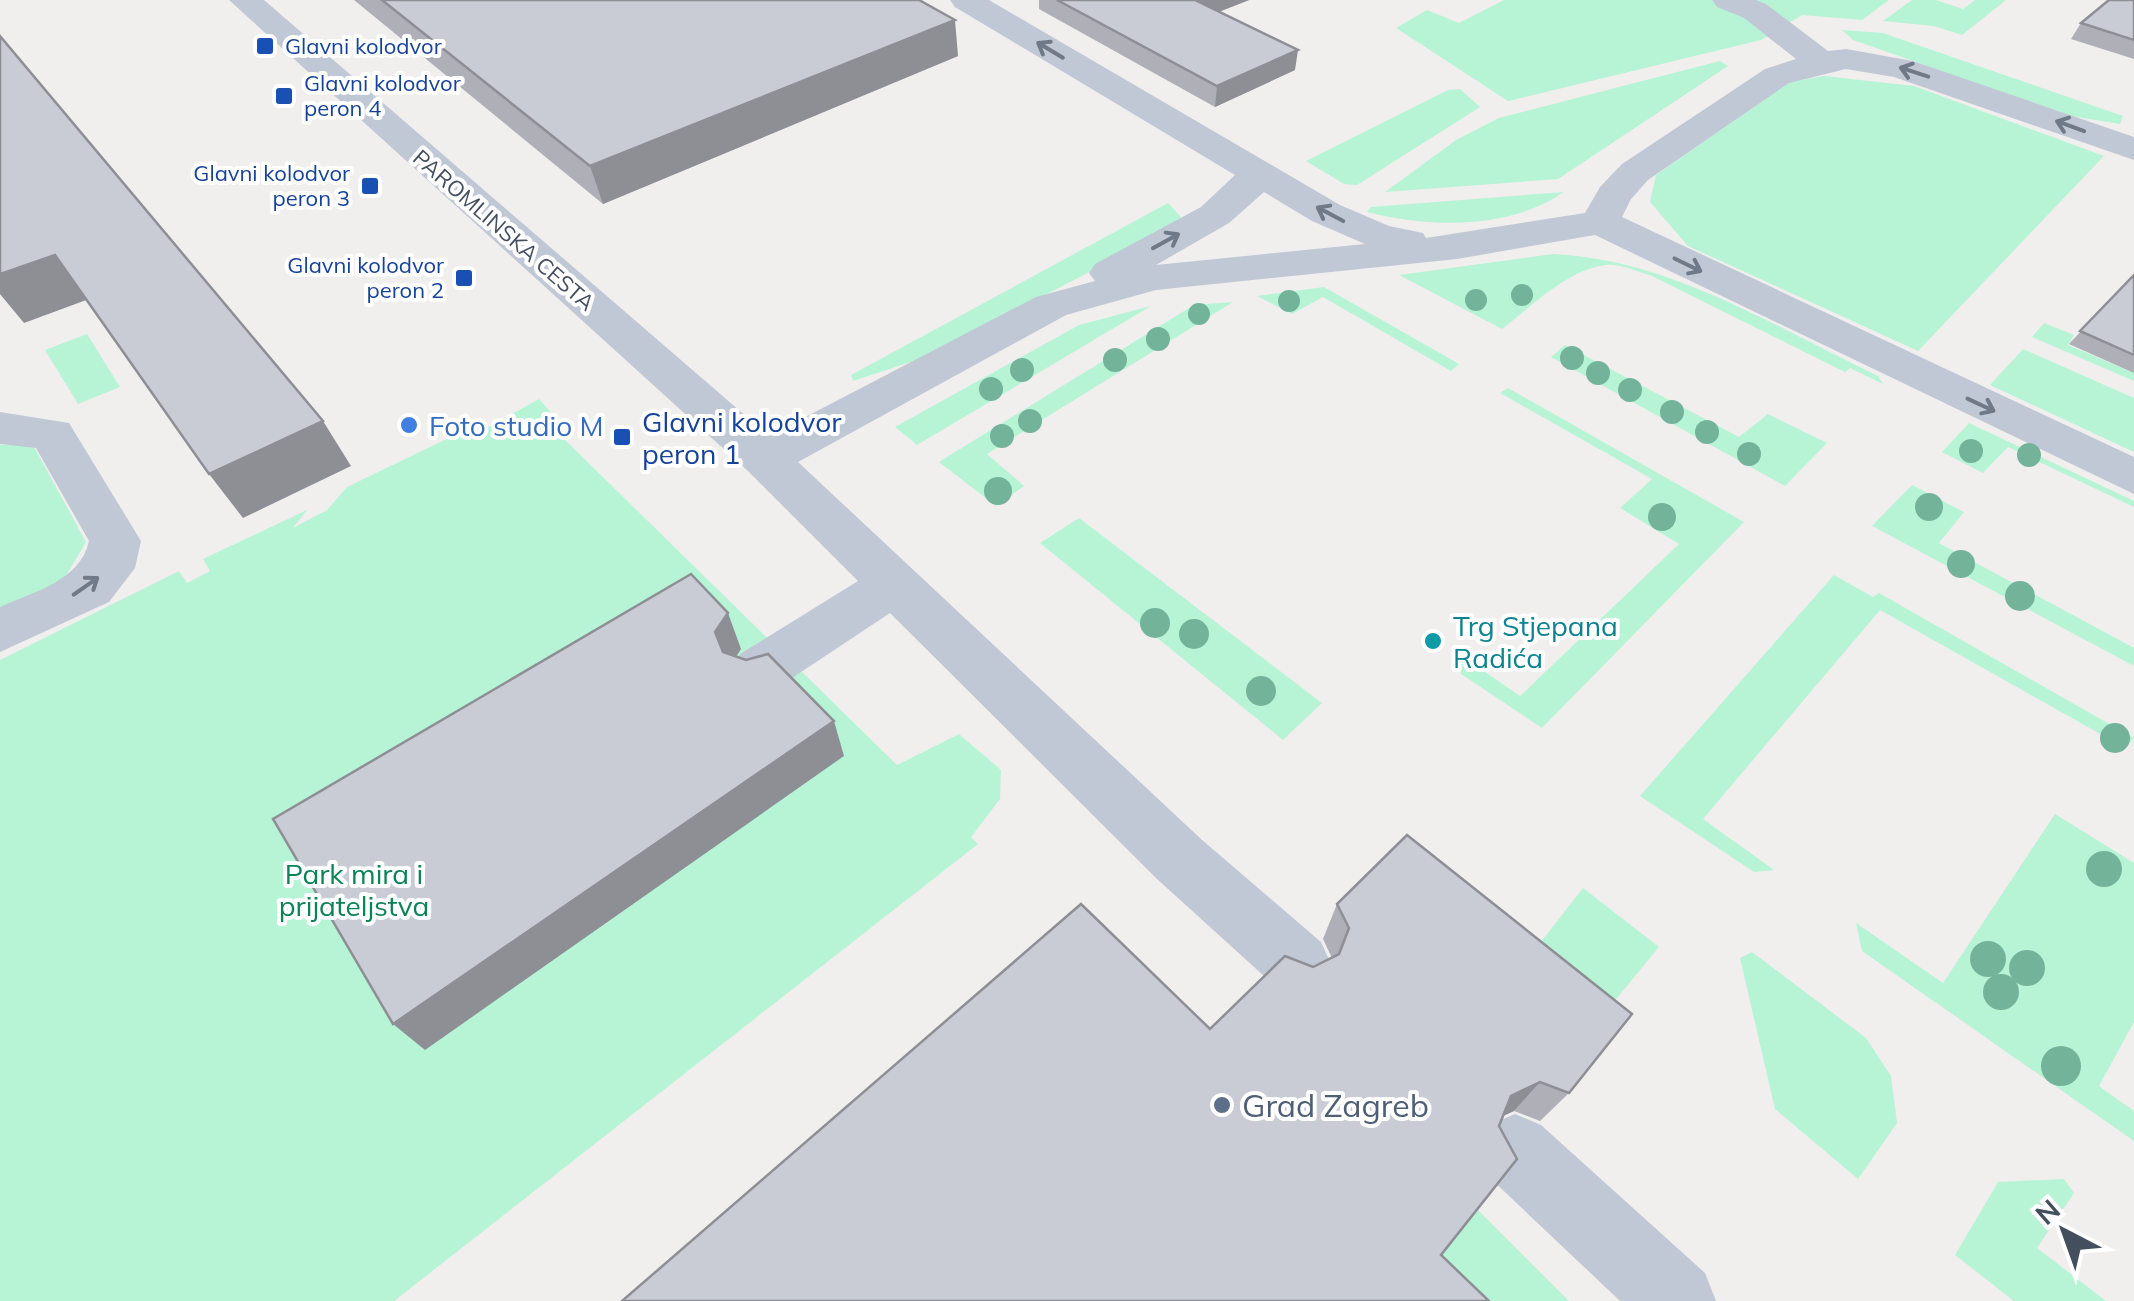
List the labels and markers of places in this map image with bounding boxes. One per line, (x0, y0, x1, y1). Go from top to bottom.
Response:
place label: Glavni kolodvor (285, 32, 442, 60)
marker: Glavni kolodvor (254, 35, 276, 57)
place label: Glavni kolodvor peron 4 (304, 69, 461, 122)
marker: Glavni kolodvor peron 4 (273, 85, 295, 107)
place label: Glavni kolodvor peron 3 (193, 159, 350, 212)
marker: Glavni kolodvor peron 3 (359, 175, 381, 197)
place label: Glavni kolodvor peron 2 (287, 251, 444, 304)
marker: Glavni kolodvor peron 2 (453, 267, 475, 289)
place label: Glavni kolodvor peron 1 (642, 404, 842, 471)
place label: Foto studio M (429, 408, 604, 443)
marker: Foto studio M (398, 414, 420, 436)
marker: Glavni kolodvor peron 1 (611, 426, 633, 448)
place label: Trg Stjepana Radića (1453, 608, 1618, 675)
marker: Trg Stjepana Radića (1422, 630, 1444, 652)
place label: Grad Zagreb (1242, 1085, 1429, 1125)
marker: Grad Zagreb (1211, 1094, 1233, 1116)

